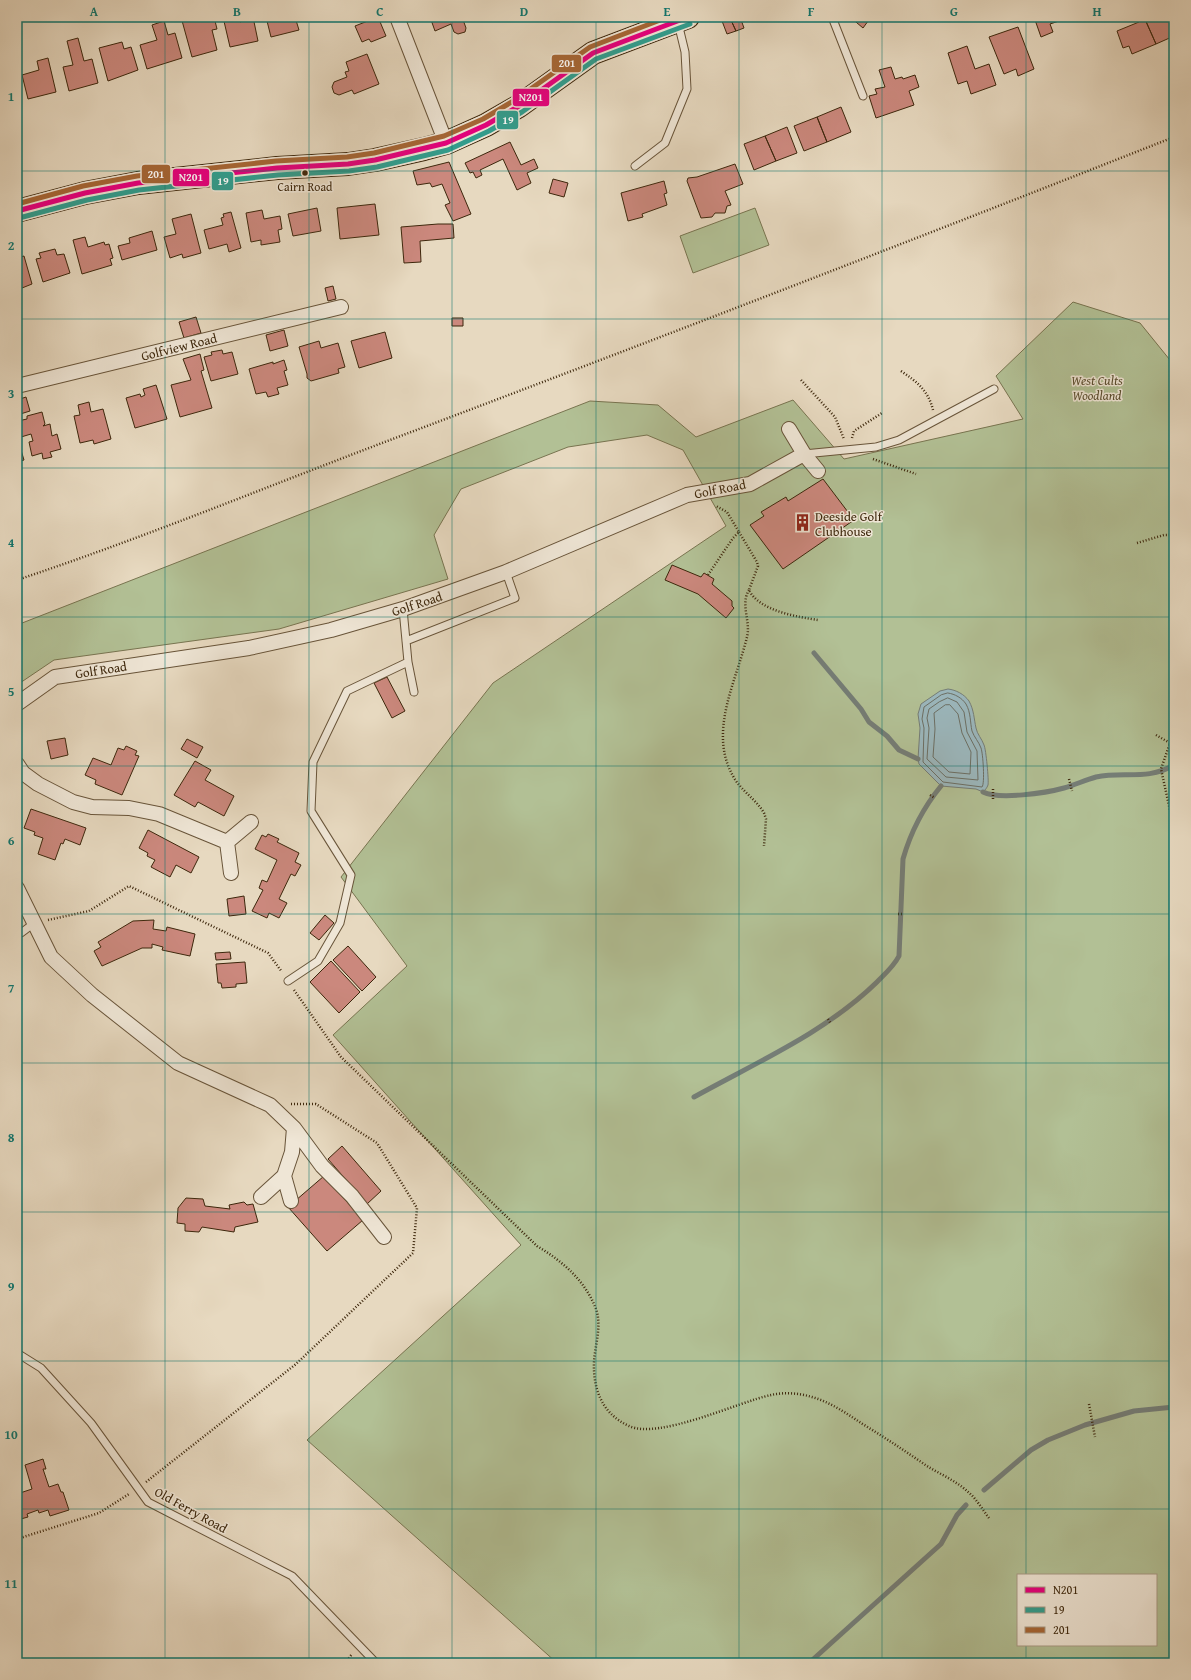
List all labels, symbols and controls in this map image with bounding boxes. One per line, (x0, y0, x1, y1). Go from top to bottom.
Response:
text: A (90, 2, 99, 21)
text: B (233, 2, 241, 21)
text: C (376, 2, 384, 21)
text: D (520, 2, 528, 21)
text: E (664, 2, 671, 21)
text: F (808, 2, 815, 21)
text: G (950, 2, 958, 21)
text: H (1092, 2, 1102, 21)
line badge: 201 (551, 54, 582, 73)
text: 201 (558, 55, 576, 71)
text: 1 (8, 87, 14, 106)
line badge: N201 (512, 88, 550, 107)
text: N201 (519, 89, 544, 105)
line badge: 19 (496, 110, 519, 130)
text: 19 (502, 112, 514, 128)
line badge: 201 (141, 164, 171, 184)
text: 201 (147, 166, 165, 182)
line badge: N201 (172, 168, 210, 187)
marker: Cairn Road (300, 168, 310, 178)
text: N201 (179, 169, 204, 185)
line badge: 19 (211, 171, 234, 191)
text: 19 (217, 173, 229, 189)
place label: Cairn Road (278, 178, 333, 195)
text: 2 (8, 236, 15, 255)
street label: Golfview Road (139, 328, 219, 366)
park label: West Cults Woodland (1071, 371, 1123, 405)
text: 3 (8, 384, 14, 403)
street label: Golf Road (693, 475, 747, 503)
place label: Deeside Golf Clubhouse (815, 507, 884, 541)
building icon: Deeside Golf Clubhouse (792, 513, 812, 533)
text: 4 (8, 533, 15, 552)
street label: Golf Road (389, 587, 445, 621)
street label: Golf Road (74, 657, 128, 683)
text: 5 (8, 682, 15, 701)
text: 6 (8, 831, 15, 850)
text: 7 (8, 979, 15, 998)
text: 8 (8, 1128, 15, 1147)
text: 9 (8, 1277, 15, 1296)
text: 10 (4, 1425, 18, 1444)
street label: Old Ferry Road (151, 1482, 231, 1538)
text: 11 (4, 1574, 18, 1593)
legend (1017, 1574, 1157, 1646)
text: N201 (1053, 1581, 1078, 1598)
text: 19 (1053, 1601, 1065, 1618)
text: 201 (1053, 1621, 1071, 1638)

